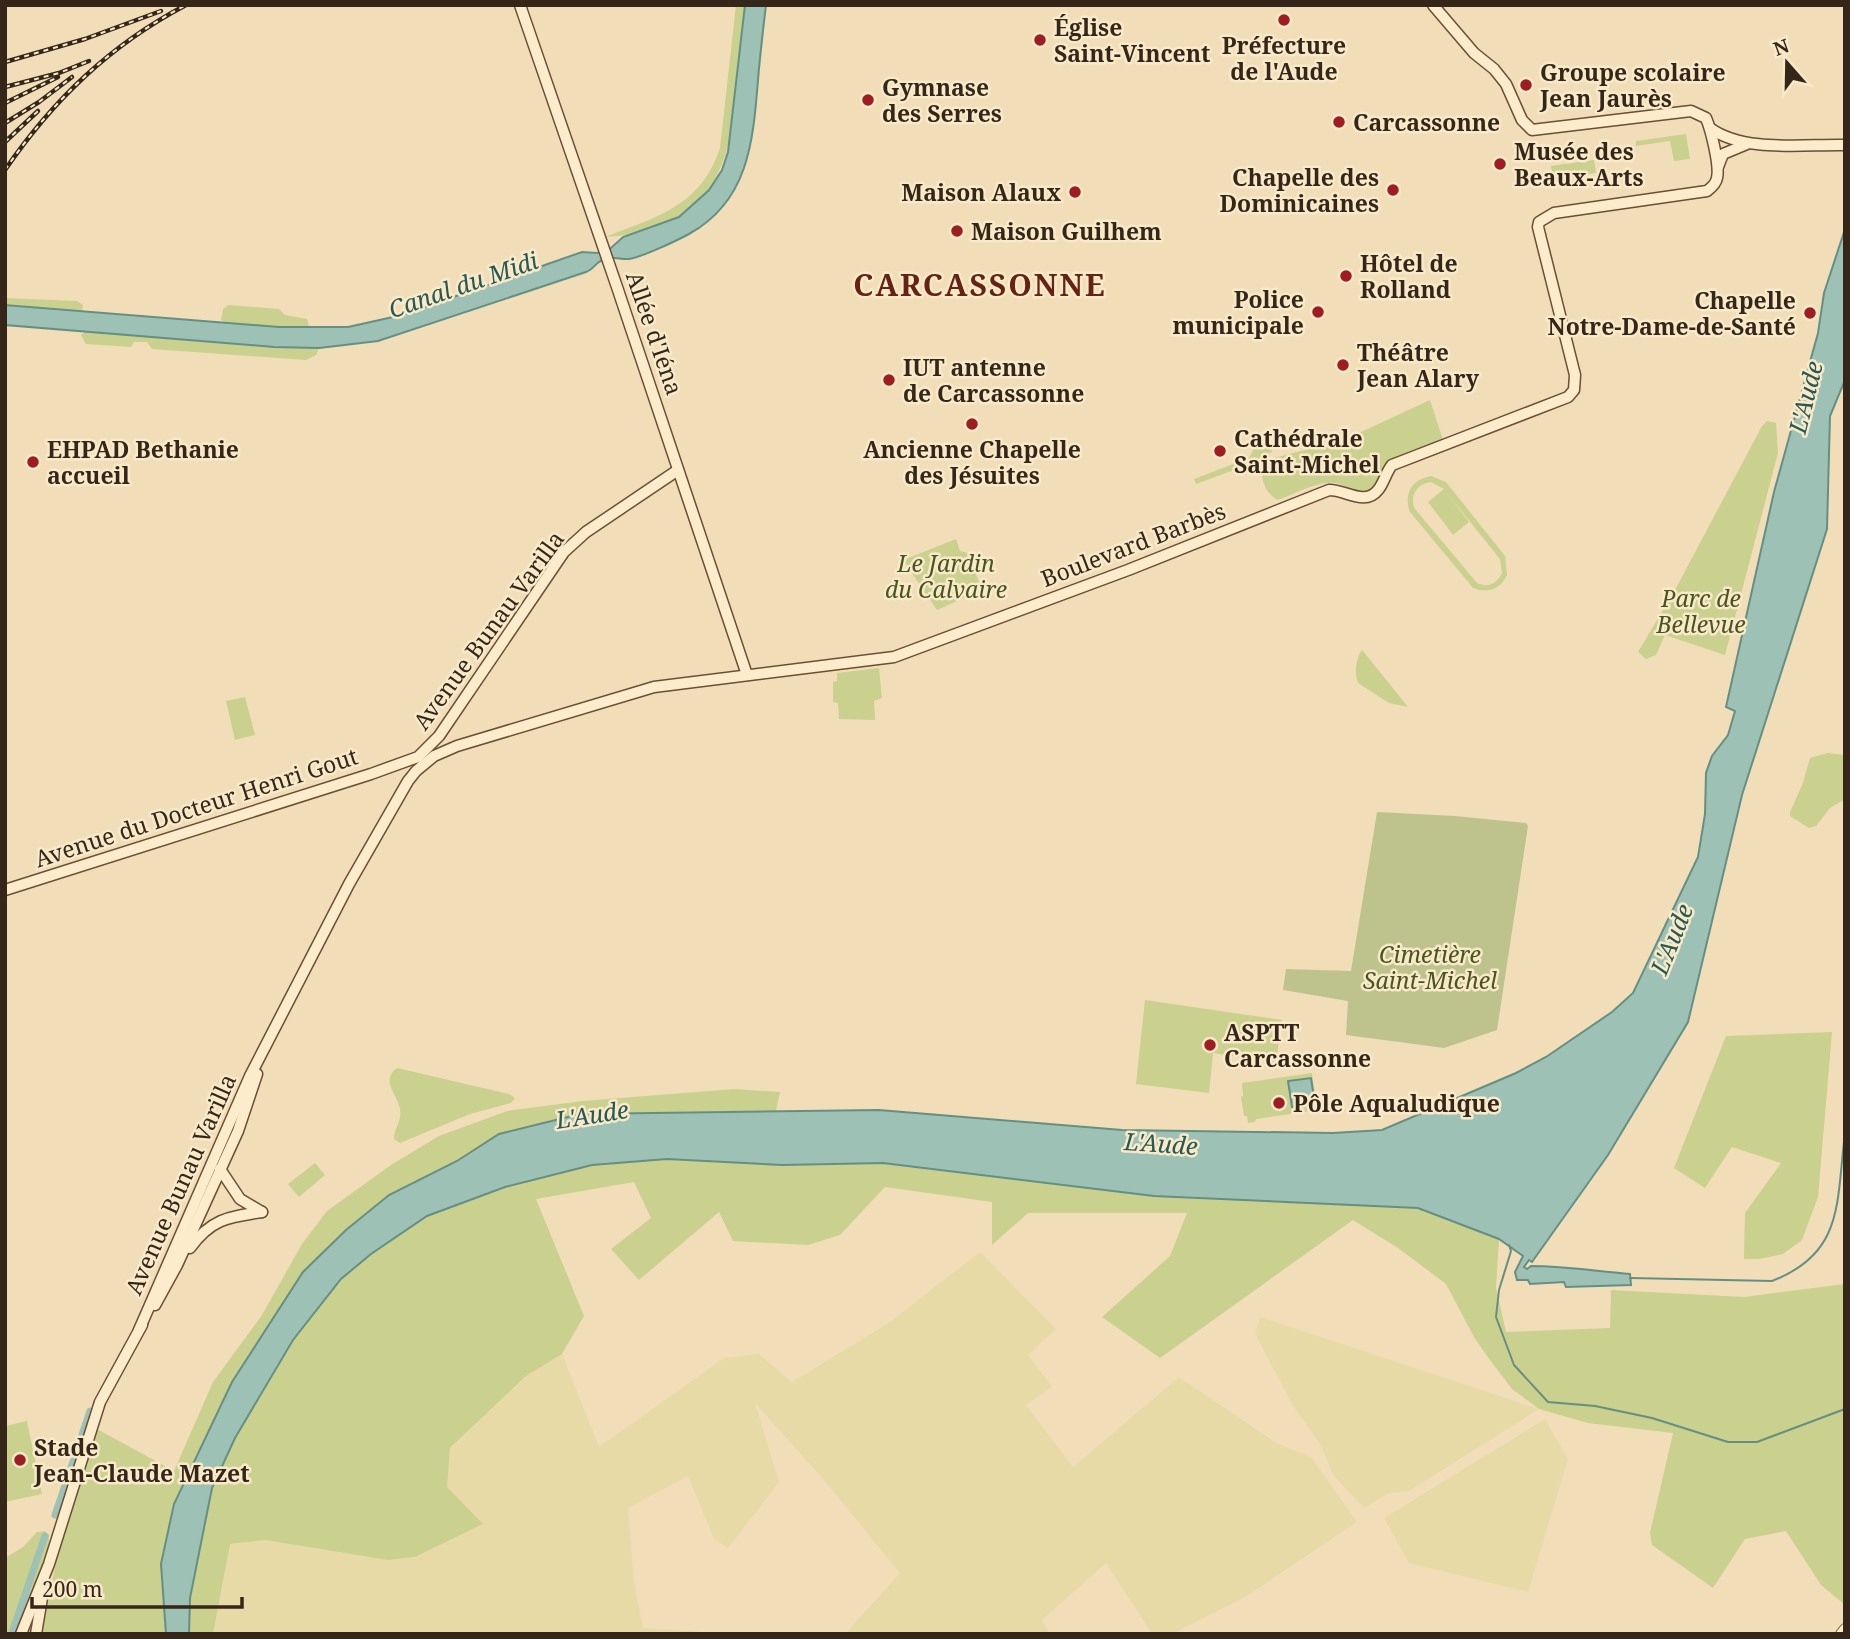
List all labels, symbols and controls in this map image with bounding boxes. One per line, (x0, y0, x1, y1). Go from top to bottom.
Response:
place label: Église Saint-Vincent (1054, 11, 1210, 69)
marker: Préfecture de l'Aude (1276, 12, 1292, 28)
north arrow (1752, 28, 1822, 98)
place label: Préfecture de l'Aude (1222, 29, 1346, 87)
marker: Église Saint-Vincent (1032, 32, 1048, 48)
text: N (1770, 32, 1793, 62)
place label: Groupe scolaire Jean Jaurès (1539, 56, 1726, 114)
place label: Gymnase des Serres (882, 71, 1002, 129)
marker: Groupe scolaire Jean Jaurès (1518, 77, 1534, 93)
marker: Gymnase des Serres (860, 92, 876, 108)
place label: Carcassonne (1353, 106, 1500, 138)
marker: Carcassonne (1331, 114, 1347, 130)
place label: Musée des Beaux-Arts (1514, 135, 1643, 193)
marker: Musée des Beaux-Arts (1492, 156, 1508, 172)
place label: Chapelle des Dominicaines (1219, 161, 1379, 219)
place label: Maison Alaux (901, 176, 1061, 208)
marker: Chapelle des Dominicaines (1385, 182, 1401, 198)
marker: Maison Alaux (1067, 184, 1083, 200)
place label: Maison Guilhem (971, 215, 1162, 247)
marker: Maison Guilhem (949, 223, 965, 239)
water label: Canal du Midi (384, 243, 542, 325)
place label: Hôtel de Rolland (1360, 247, 1458, 305)
district label: CARCASSONNE (853, 264, 1107, 305)
street label: Allée d'Iéna (619, 267, 691, 399)
marker: Hôtel de Rolland (1338, 268, 1354, 284)
place label: Police municipale (1172, 283, 1304, 341)
place label: Chapelle Notre-Dame-de-Santé (1548, 284, 1796, 342)
marker: Police municipale (1310, 304, 1326, 320)
marker: Chapelle Notre-Dame-de-Santé (1802, 305, 1818, 321)
place label: Théâtre Jean Alary (1356, 336, 1480, 394)
place label: IUT antenne de Carcassonne (903, 351, 1084, 409)
marker: Théâtre Jean Alary (1335, 357, 1351, 373)
water label: L'Aude (1780, 357, 1830, 438)
marker: IUT antenne de Carcassonne (881, 372, 897, 388)
marker: Ancienne Chapelle des Jésuites (964, 416, 980, 432)
place label: Cathédrale Saint-Michel (1234, 422, 1380, 480)
place label: EHPAD Bethanie accueil (47, 433, 239, 491)
place label: Ancienne Chapelle des Jésuites (863, 433, 1081, 491)
marker: Cathédrale Saint-Michel (1212, 443, 1228, 459)
marker: EHPAD Bethanie accueil (25, 454, 41, 470)
street label: Boulevard Barbès (1036, 494, 1230, 594)
street label: Avenue Bunau Varilla (405, 524, 571, 736)
park label: Le Jardin du Calvaire (885, 547, 1007, 605)
park label: Parc de Bellevue (1655, 582, 1746, 640)
street label: Avenue du Docteur Henri Gout (30, 740, 362, 874)
water label: L'Aude (1642, 899, 1700, 980)
park label: Cimetière Saint-Michel (1363, 938, 1497, 996)
place label: ASPTT Carcassonne (1224, 1016, 1371, 1074)
marker: ASPTT Carcassonne (1202, 1037, 1218, 1053)
street label: Avenue Bunau Varilla (117, 1068, 243, 1300)
place label: Pôle Aqualudique (1293, 1087, 1500, 1119)
water label: L'Aude (552, 1092, 631, 1136)
marker: Pôle Aqualudique (1271, 1095, 1287, 1111)
water label: L'Aude (1122, 1124, 1199, 1162)
place label: Stade Jean-Claude Mazet (33, 1431, 250, 1489)
marker: Stade Jean-Claude Mazet (12, 1452, 28, 1468)
scale bar (32, 1566, 242, 1610)
text: 200 m (42, 1575, 103, 1603)

